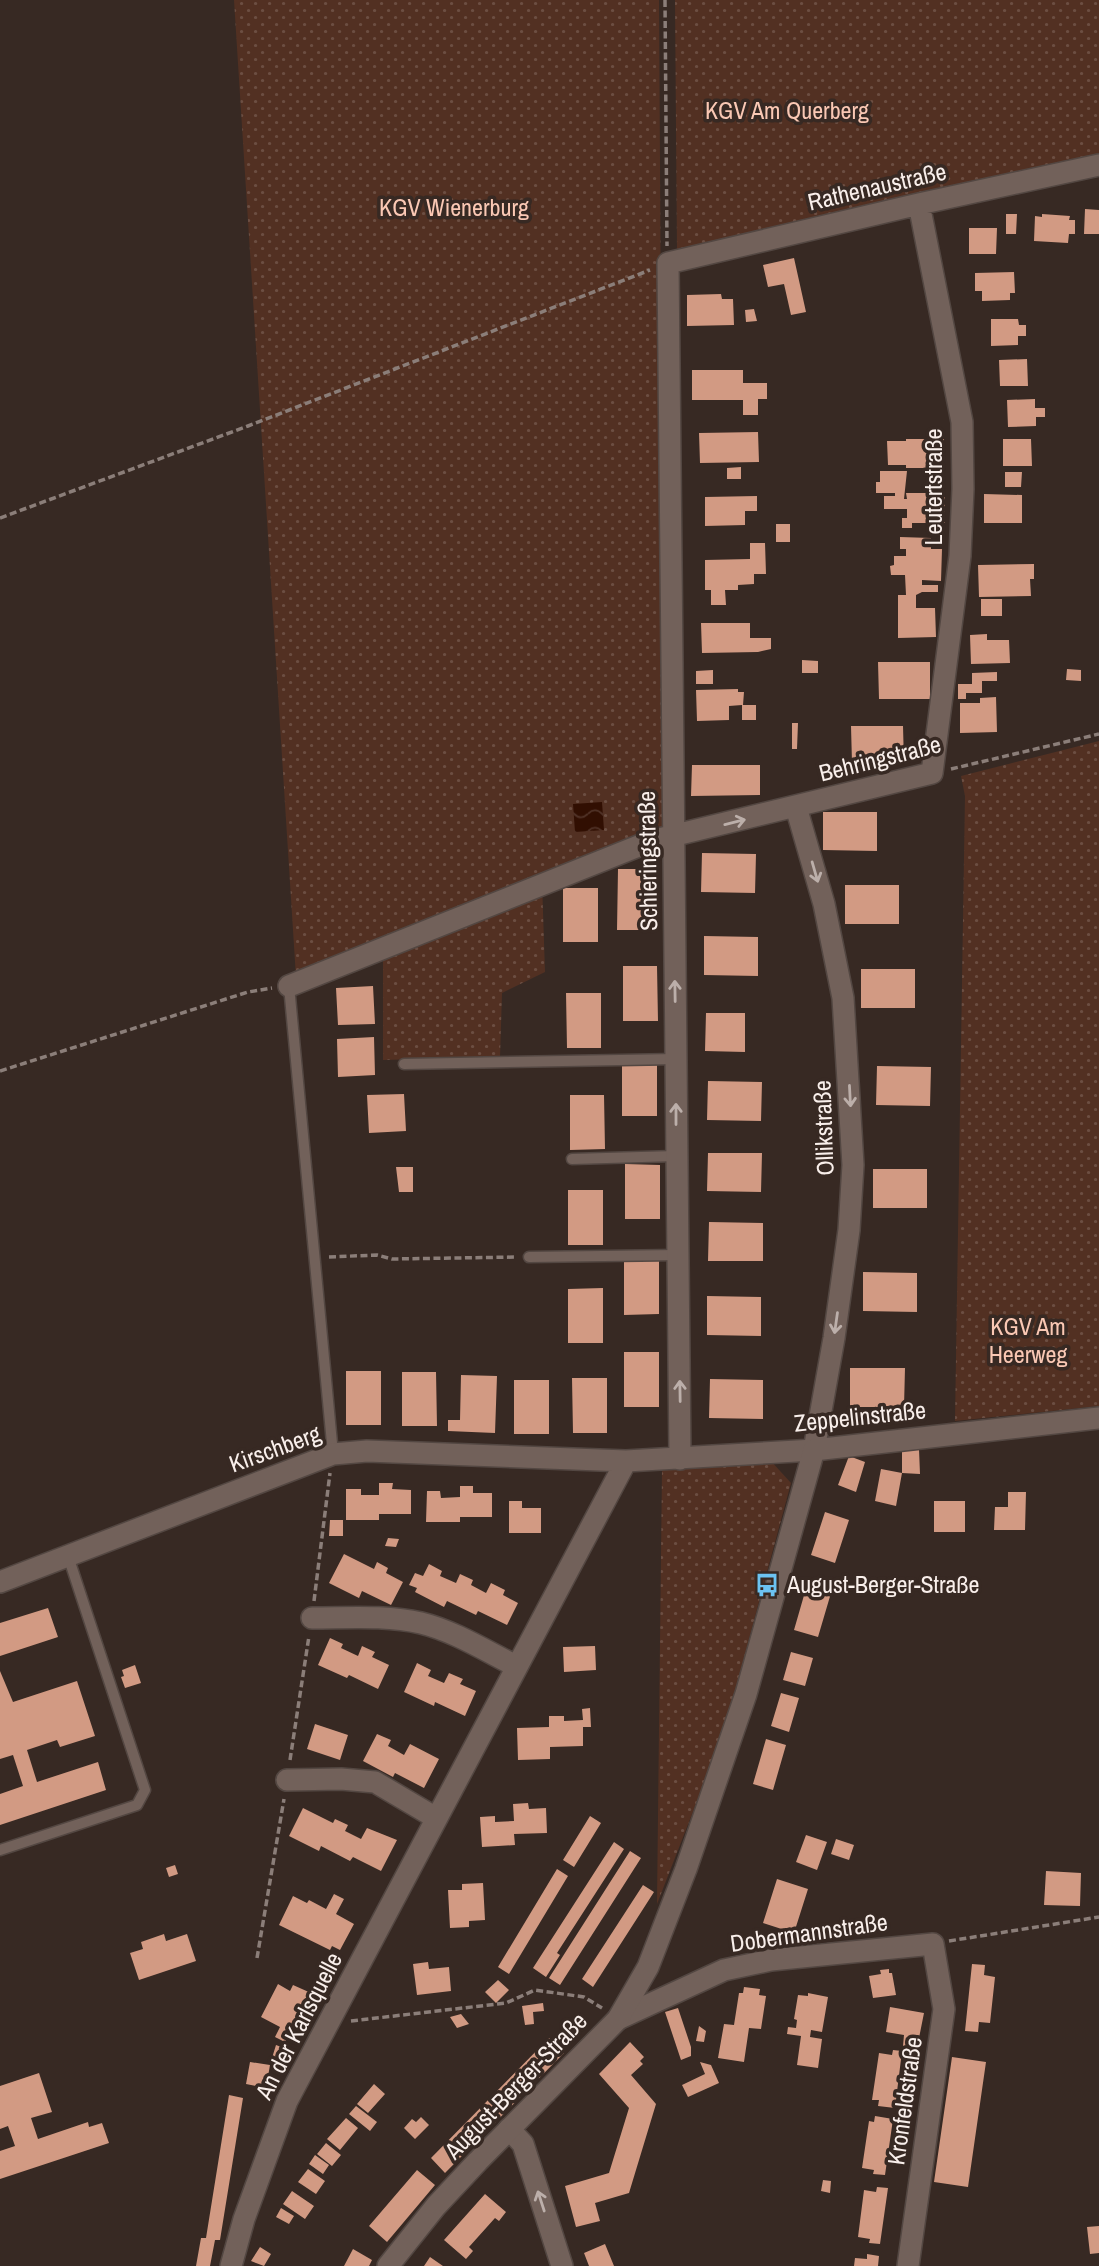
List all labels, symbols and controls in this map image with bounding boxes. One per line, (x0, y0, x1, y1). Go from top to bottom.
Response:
park label: KGV Am Querberg (705, 94, 869, 126)
street label: Rathenaustraße (804, 155, 949, 217)
park label: KGV Wienerburg (379, 191, 529, 223)
street label: Leutertstraße (917, 428, 949, 546)
street label: Behringstraße (815, 727, 944, 789)
street label: Schieringstraße (630, 791, 664, 931)
one-way arrow (723, 815, 745, 828)
one-way arrow (809, 861, 822, 883)
one-way arrow (668, 980, 682, 1003)
street label: Ollikstraße (805, 1080, 841, 1176)
one-way arrow (844, 1085, 857, 1107)
one-way arrow (669, 1103, 683, 1126)
park label: KGV Am Heerweg (989, 1310, 1067, 1370)
one-way arrow (830, 1311, 843, 1334)
one-way arrow (673, 1380, 687, 1403)
street label: Zeppelinstraße (792, 1393, 927, 1439)
street label: Kirschberg (224, 1417, 325, 1479)
place label: August-Berger-Straße (786, 1568, 980, 1600)
bus stop icon: August-Berger-Straße (753, 1571, 781, 1599)
street label: Dobermannstraße (728, 1905, 890, 1959)
street label: An der Karlsquelle (247, 1947, 349, 2105)
street label: August-Berger-Straße (436, 2005, 594, 2166)
street label: Kronfeldstraße (879, 2035, 929, 2167)
one-way arrow (534, 2190, 547, 2212)

